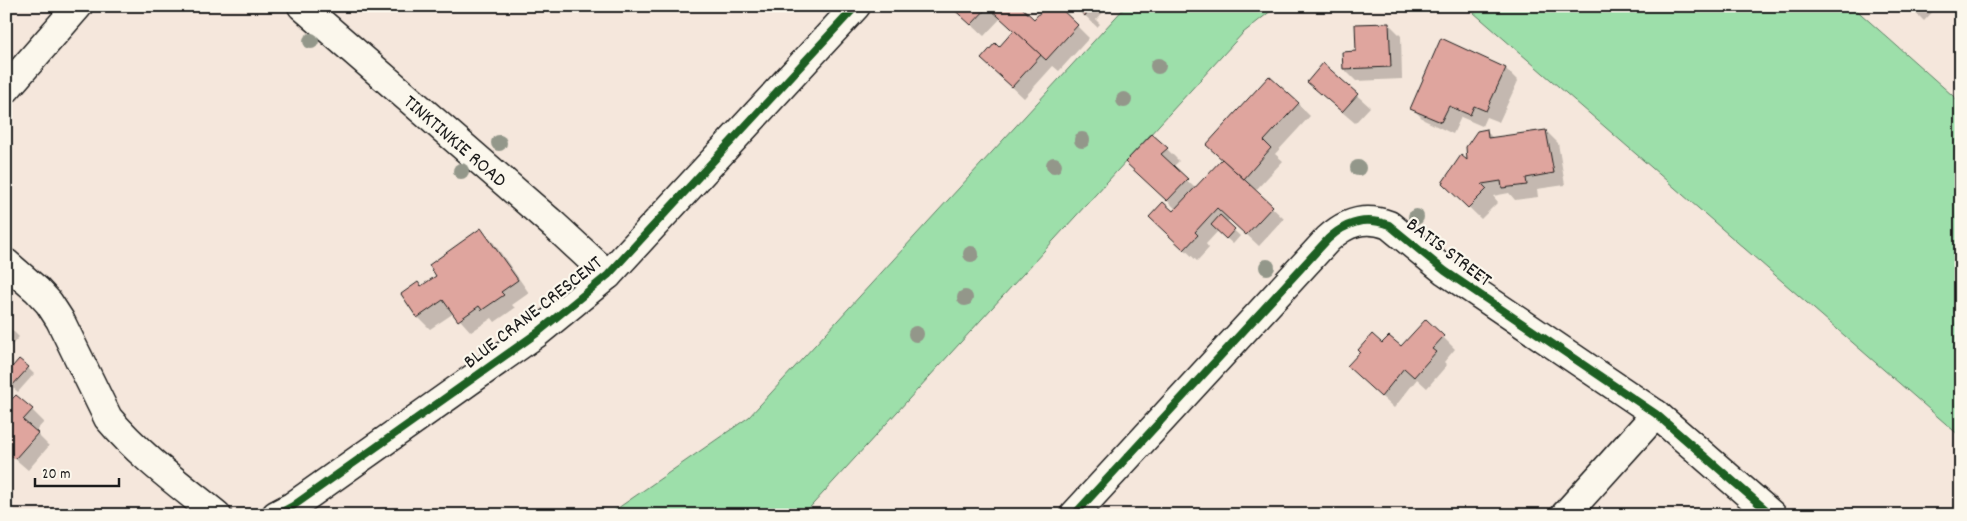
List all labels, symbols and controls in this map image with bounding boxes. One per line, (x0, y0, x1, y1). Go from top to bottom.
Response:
street label: TINKTINKIE ROAD (396, 89, 512, 195)
street label: BATIS STREET (1400, 212, 1497, 295)
street label: BLUE CRANE CRESCENT (458, 250, 609, 377)
scale bar (35, 456, 119, 488)
text: 20 m (42, 464, 70, 486)

